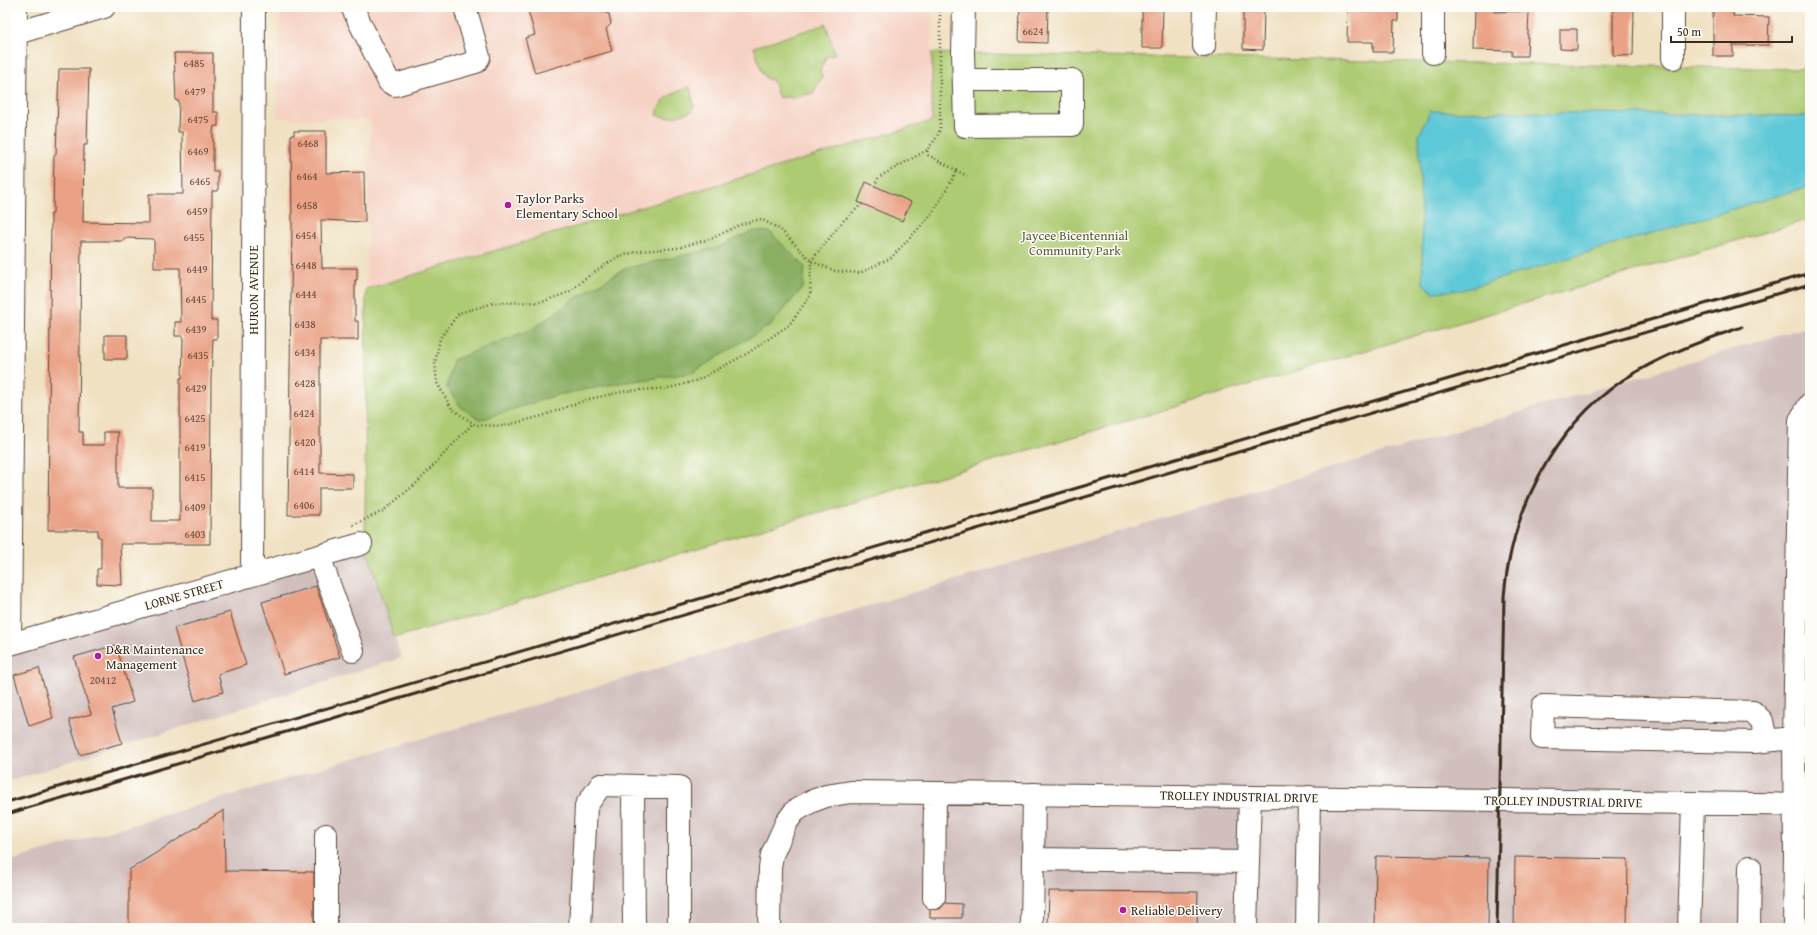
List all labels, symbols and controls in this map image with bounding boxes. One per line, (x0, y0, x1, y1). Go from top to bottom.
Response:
scale bar (1671, 18, 1792, 44)
house number: 6624 (1022, 23, 1044, 39)
text: 50 m (1677, 23, 1701, 40)
house number: 6485 (183, 55, 205, 71)
house number: 6479 (184, 83, 206, 99)
house number: 6475 (187, 111, 209, 127)
house number: 6468 (297, 135, 319, 151)
house number: 6469 (187, 143, 209, 159)
house number: 6464 (296, 168, 318, 184)
house number: 6465 (189, 173, 211, 189)
place label: Taylor Parks Elementary School (516, 189, 618, 223)
house number: 6458 (296, 197, 318, 213)
marker: Taylor Parks Elementary School (503, 200, 513, 210)
house number: 6459 (186, 203, 208, 219)
park label: Jaycee Bicentennial Community Park (1020, 226, 1129, 260)
house number: 6454 (295, 227, 317, 243)
house number: 6455 (183, 229, 205, 245)
street label: HURON AVENUE (244, 245, 263, 335)
house number: 6448 (295, 257, 317, 273)
house number: 6449 (186, 261, 208, 277)
house number: 6444 (295, 286, 317, 302)
house number: 6445 (185, 291, 207, 307)
house number: 6438 (294, 316, 316, 332)
house number: 6439 (185, 321, 207, 337)
house number: 6434 (294, 344, 316, 360)
house number: 6435 (187, 347, 209, 363)
house number: 6428 (294, 375, 316, 391)
house number: 6429 (185, 380, 207, 396)
house number: 6424 (293, 405, 315, 421)
house number: 6425 (184, 410, 206, 426)
house number: 6420 (294, 434, 316, 450)
house number: 6419 (184, 439, 206, 455)
house number: 6414 (293, 463, 315, 479)
house number: 6415 (184, 469, 206, 485)
house number: 6406 (293, 497, 315, 513)
house number: 6409 (184, 499, 206, 515)
house number: 6403 (184, 526, 206, 542)
street label: LORNE STREET (142, 574, 226, 615)
place label: D&R Maintenance Management (106, 640, 204, 674)
marker: D&R Maintenance Management (93, 651, 103, 661)
house number: 20412 (90, 672, 116, 688)
street label: TROLLEY INDUSTRIAL DRIVE (1160, 786, 1319, 807)
street label: TROLLEY INDUSTRIAL DRIVE (1484, 791, 1643, 812)
place label: Reliable Delivery (1131, 901, 1223, 920)
marker: Reliable Delivery (1118, 905, 1128, 915)

